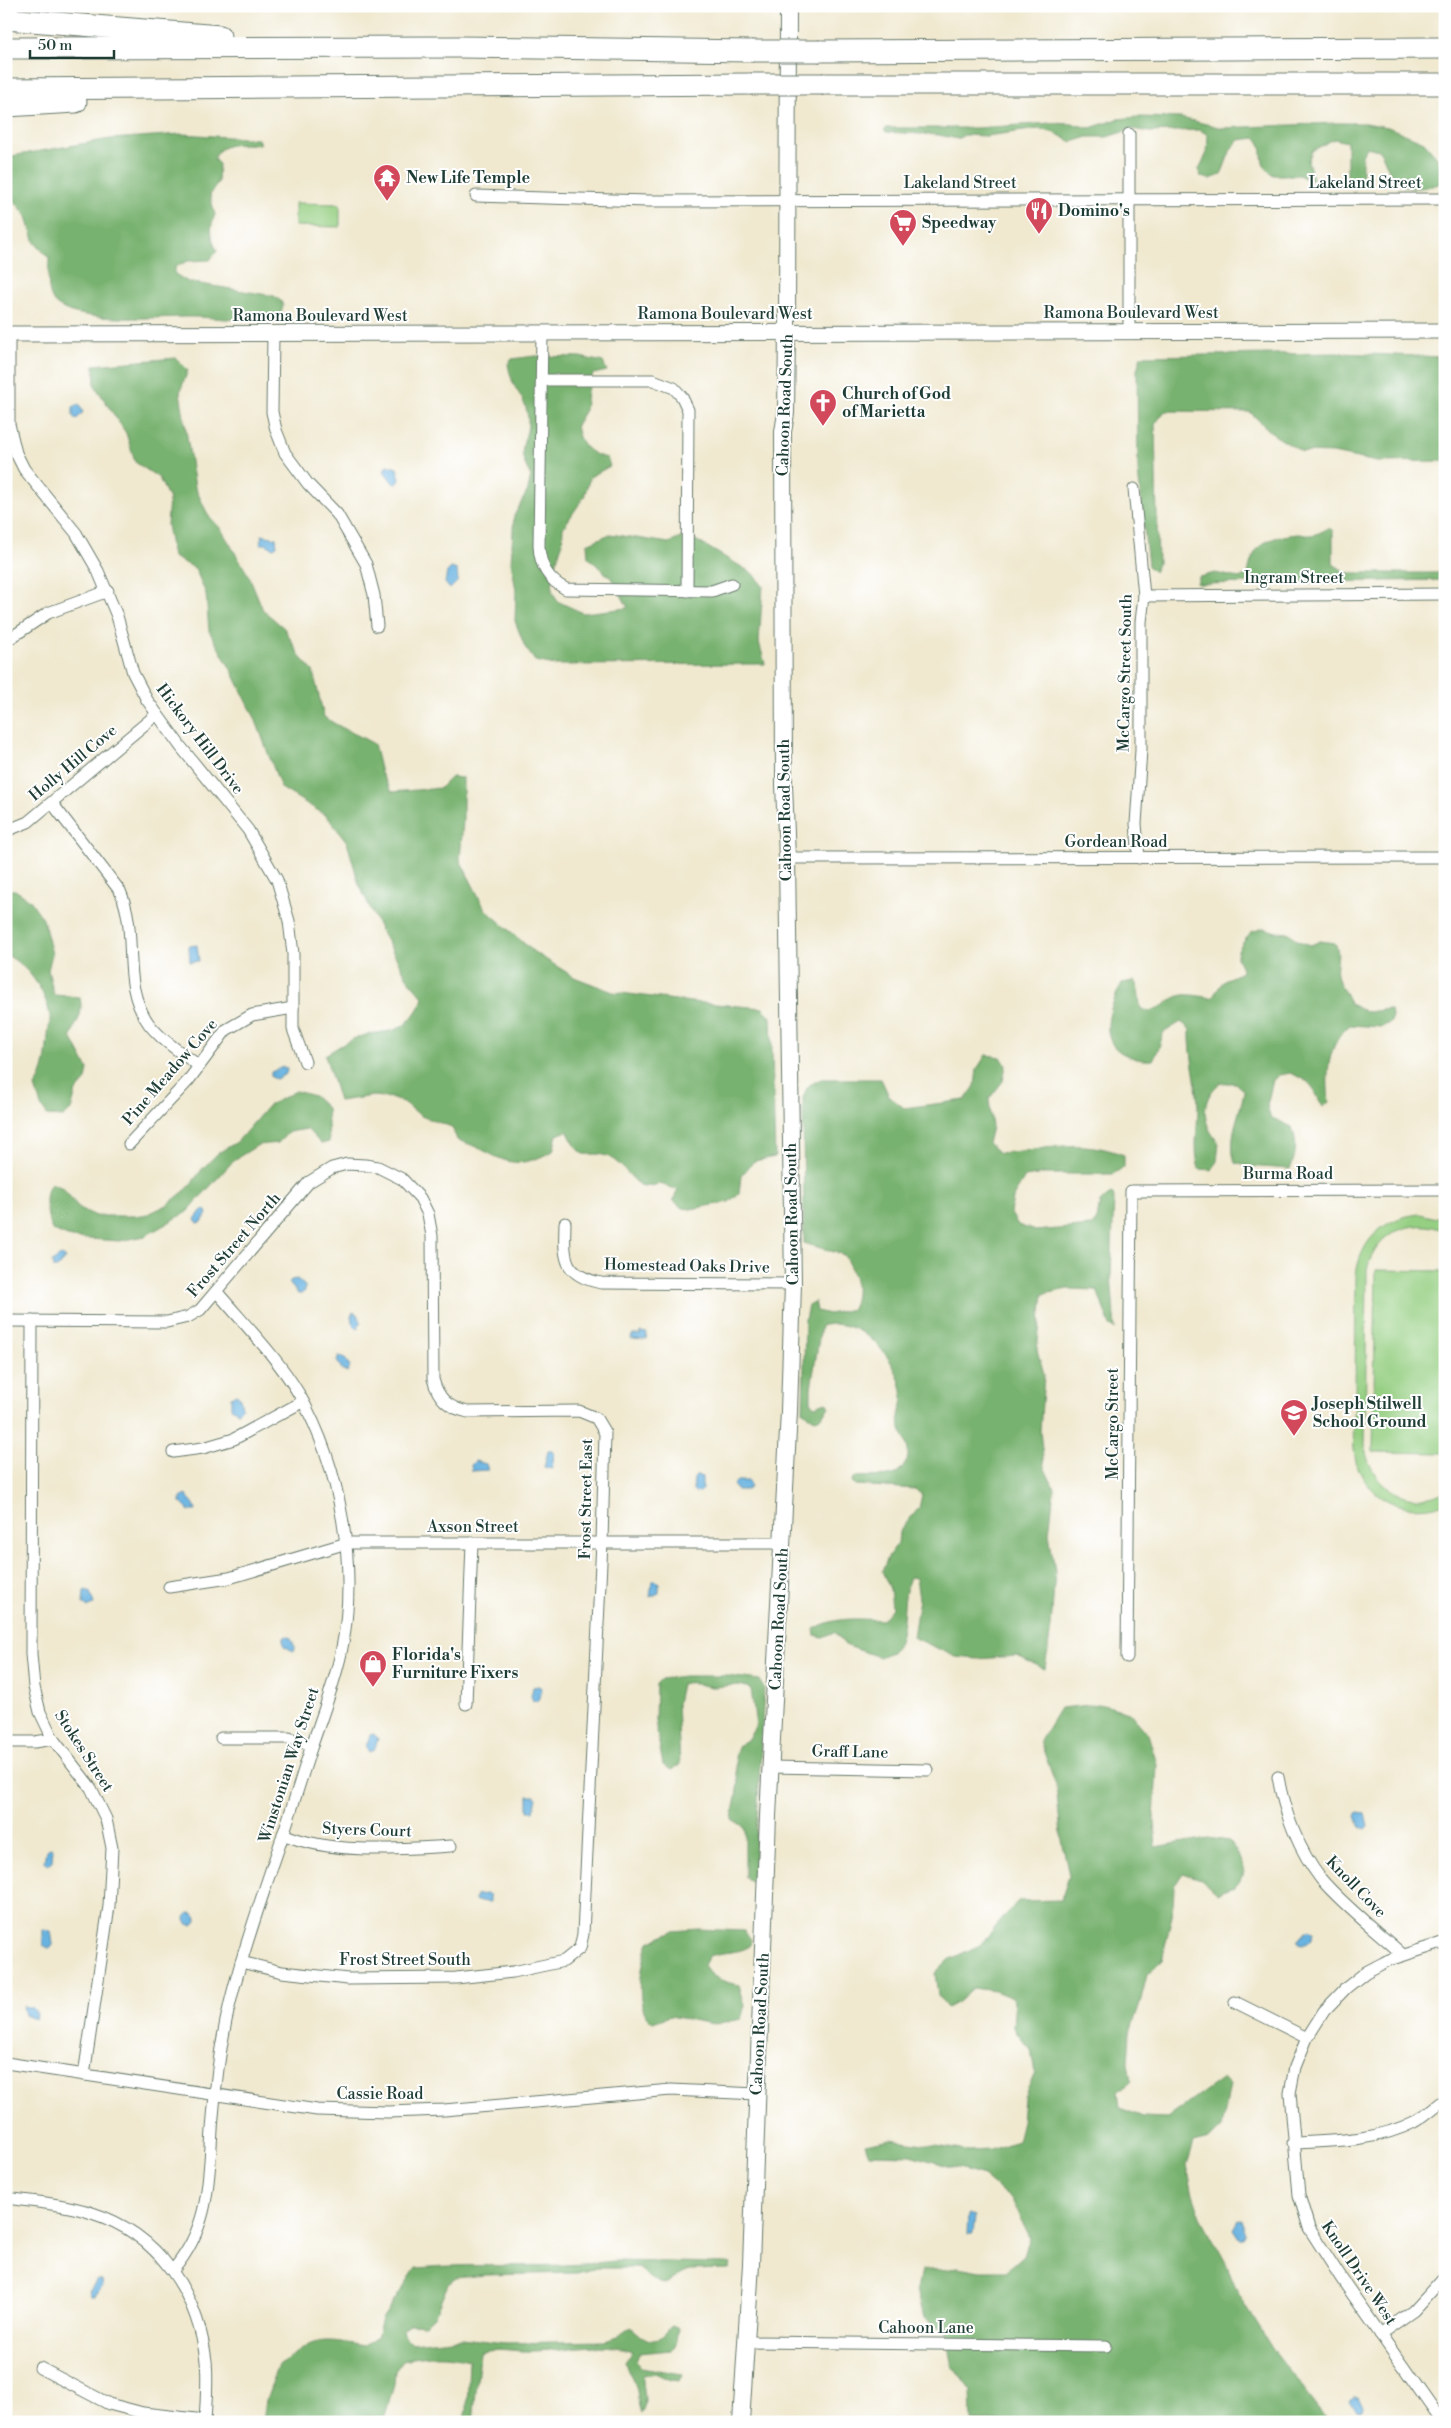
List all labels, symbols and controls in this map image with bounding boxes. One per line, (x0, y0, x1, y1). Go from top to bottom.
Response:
scale bar (30, 28, 114, 60)
text: 50 m (38, 36, 72, 55)
temple icon: New Life Temple (372, 163, 402, 202)
place label: New Life Temple (406, 168, 530, 188)
street label: Lakeland Street (903, 173, 1017, 193)
street label: Lakeland Street (1308, 173, 1422, 193)
restaurant icon: Domino's (1024, 196, 1054, 235)
place label: Domino's (1058, 201, 1130, 221)
supermarket icon: Speedway (888, 208, 918, 247)
place label: Speedway (922, 213, 997, 233)
street label: Ramona Boulevard West (1043, 303, 1219, 323)
street label: Ramona Boulevard West (637, 304, 813, 324)
street label: Ramona Boulevard West (232, 306, 408, 326)
street label: Cahoon Road South (773, 333, 797, 477)
place label: Church of God of Marietta (842, 384, 951, 422)
church icon: Church of God of Marietta (808, 388, 838, 427)
street label: Ingram Street (1244, 568, 1344, 588)
street label: McCargo Street South (1114, 593, 1136, 752)
street label: Hickory Hill Drive (152, 680, 248, 798)
street label: Holly Hill Cove (25, 720, 121, 806)
street label: Cahoon Road South (774, 738, 796, 881)
street label: Gordean Road (1065, 832, 1167, 852)
street label: Pine Meadow Cove (118, 1014, 222, 1130)
street label: Cahoon Road South (781, 1142, 803, 1285)
street label: Burma Road (1242, 1164, 1333, 1184)
street label: Frost Street North (183, 1188, 285, 1302)
street label: Homestead Oaks Drive (604, 1255, 770, 1277)
street label: McCargo Street (1103, 1368, 1123, 1480)
place label: Joseph Stilwell School Ground (1311, 1394, 1427, 1432)
school or university icon: Joseph Stilwell School Ground (1279, 1398, 1309, 1437)
street label: Frost Street East (575, 1438, 597, 1560)
street label: Axson Street (426, 1517, 519, 1537)
street label: Cahoon Road South (765, 1547, 793, 1691)
place label: Florida's Furniture Fixers (392, 1645, 518, 1683)
shop icon: Florida's Furniture Fixers (358, 1649, 388, 1688)
street label: Winstonian Way Street (254, 1685, 324, 1846)
street label: Stokes Street (50, 1706, 118, 1796)
street label: Graff Lane (811, 1741, 889, 1763)
street label: Styers Court (322, 1818, 413, 1842)
street label: Knoll Cove (1322, 1852, 1390, 1922)
street label: Frost Street South (339, 1950, 471, 1970)
street label: Cahoon Road South (746, 1952, 774, 2096)
street label: Cassie Road (337, 2084, 423, 2104)
street label: Knoll Drive West (1317, 2217, 1401, 2329)
street label: Cahoon Lane (878, 2318, 974, 2338)

